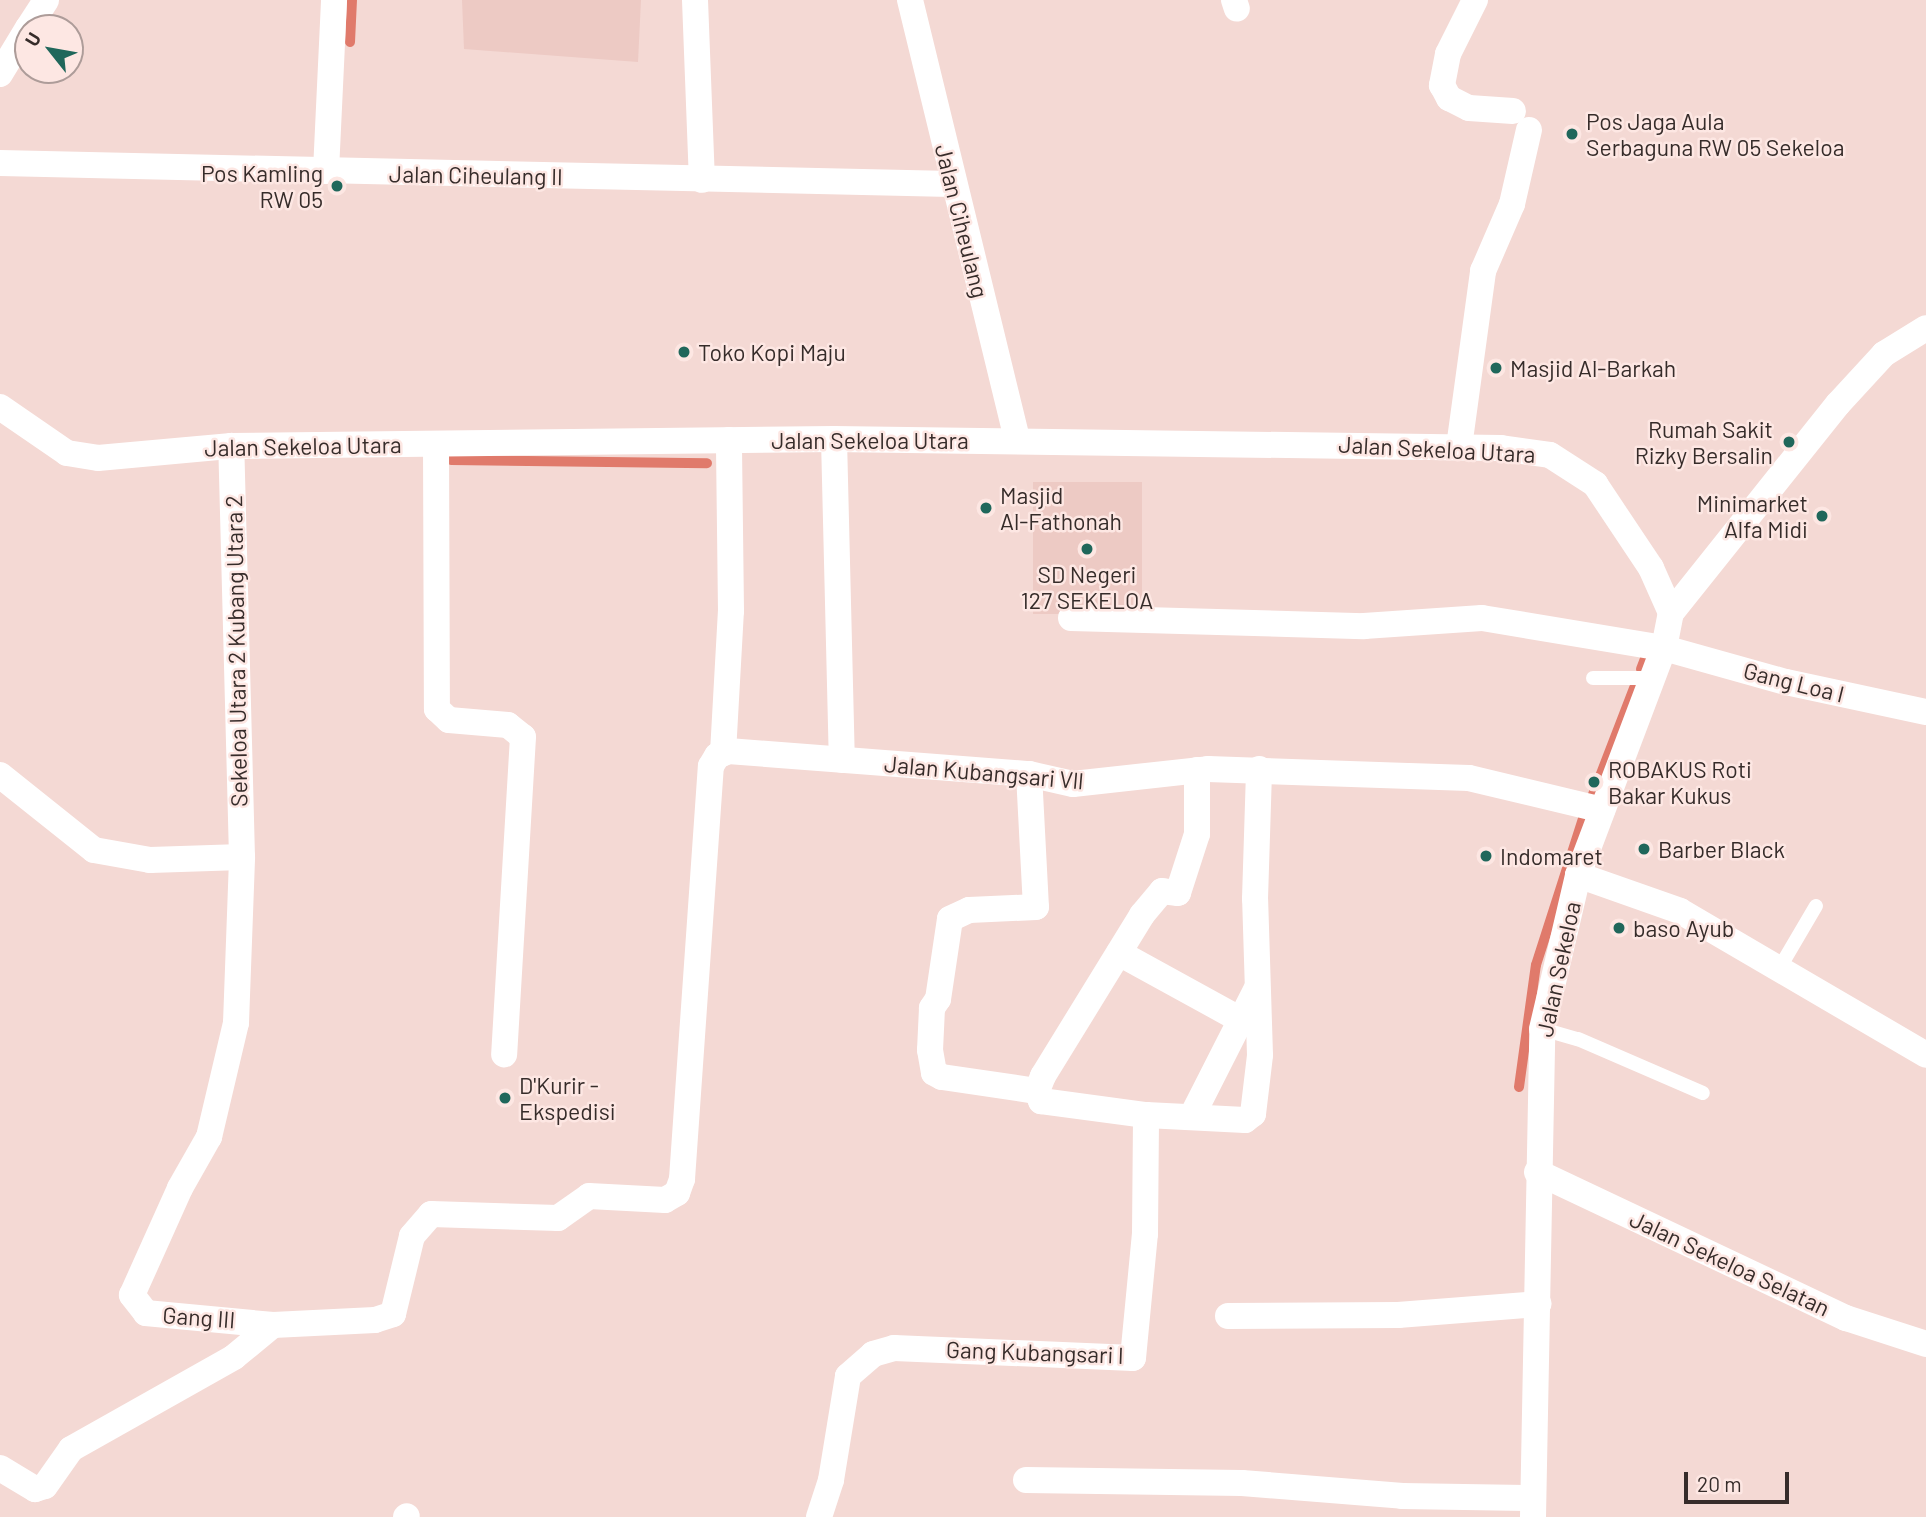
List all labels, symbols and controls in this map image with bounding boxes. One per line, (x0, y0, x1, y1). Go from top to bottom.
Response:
north arrow (14, 14, 84, 84)
text: U (19, 28, 45, 50)
place label: Pos Jaga Aula Serbaguna RW 05 Sekeloa (1586, 107, 1844, 161)
marker: Pos Jaga Aula Serbaguna RW 05 Sekeloa (1564, 126, 1580, 142)
street label: Jalan Ciheulang (930, 141, 994, 301)
place label: Pos Kamling RW 05 (201, 159, 323, 213)
street label: Jalan Ciheulang II (389, 160, 563, 190)
marker: Pos Kamling RW 05 (329, 178, 345, 194)
place label: Toko Kopi Maju (698, 338, 846, 366)
marker: Toko Kopi Maju (676, 344, 692, 360)
place label: Masjid Al-Barkah (1510, 354, 1676, 382)
marker: Masjid Al-Barkah (1488, 360, 1504, 376)
place label: Rumah Sakit Rizky Bersalin (1635, 415, 1773, 469)
street label: Jalan Sekeloa Utara (771, 426, 969, 454)
street label: Jalan Sekeloa Utara (204, 430, 402, 462)
street label: Jalan Sekeloa Utara (1338, 430, 1536, 468)
marker: Rumah Sakit Rizky Bersalin (1779, 432, 1799, 452)
place label: Masjid Al-Fathonah (1000, 481, 1122, 535)
place label: Minimarket Alfa Midi (1697, 489, 1808, 543)
street label: Sekeloa Utara 2 Kubang Utara 2 (219, 495, 253, 807)
marker: Masjid Al-Fathonah (978, 500, 994, 516)
marker: Minimarket Alfa Midi (1814, 508, 1830, 524)
marker: SD Negeri 127 SEKELOA (1079, 541, 1095, 557)
place label: SD Negeri 127 SEKELOA (1021, 560, 1153, 614)
street label: Gang Loa I (1741, 656, 1847, 708)
street label: Jalan Kubangsari Vll (883, 750, 1085, 794)
place label: ROBAKUS Roti Bakar Kukus (1608, 755, 1752, 809)
marker: ROBAKUS Roti Bakar Kukus (1586, 774, 1602, 790)
place label: Barber Black (1658, 835, 1785, 863)
marker: Barber Black (1636, 841, 1652, 857)
place label: Indomaret (1500, 842, 1603, 870)
marker: Indomaret (1478, 848, 1494, 864)
street label: Jalan Sekeloa (1530, 899, 1586, 1039)
place label: baso Ayub (1633, 914, 1734, 942)
marker: baso Ayub (1611, 920, 1627, 936)
place label: D'Kurir - Ekspedisi (519, 1071, 616, 1125)
marker: D'Kurir - Ekspedisi (497, 1090, 513, 1106)
street label: Jalan Sekeloa Selatan (1626, 1205, 1834, 1321)
street label: Gang III (162, 1301, 236, 1333)
street label: Gang Kubangsari I (946, 1335, 1124, 1369)
scale bar (1688, 1458, 1793, 1502)
text: 20 m (1697, 1471, 1742, 1496)

